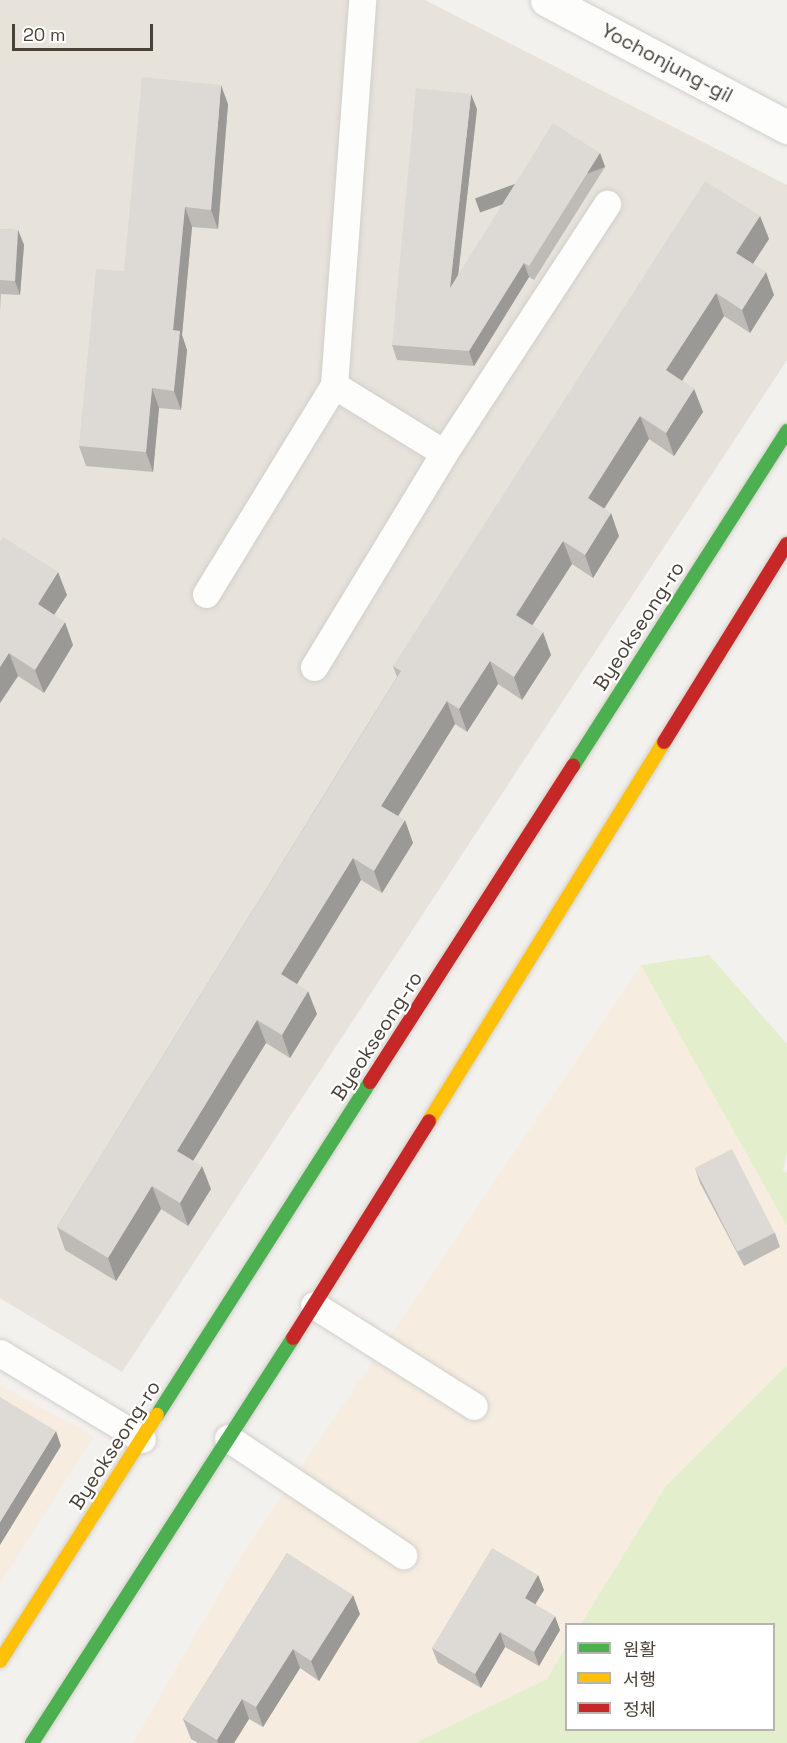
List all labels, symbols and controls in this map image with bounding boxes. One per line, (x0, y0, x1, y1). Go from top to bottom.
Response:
scale bar (15, 12, 156, 50)
street label: Yochonjung-gil (597, 18, 737, 108)
text: 20 m (23, 23, 66, 46)
street label: Byeokseong-ro (588, 557, 690, 695)
street label: Byeokseong-ro (326, 967, 428, 1105)
street label: Byeokseong-ro (64, 1376, 166, 1514)
legend (565, 1623, 775, 1731)
text: 원활 (623, 1638, 656, 1661)
text: 서행 (623, 1668, 656, 1691)
text: 정체 (623, 1698, 656, 1721)

